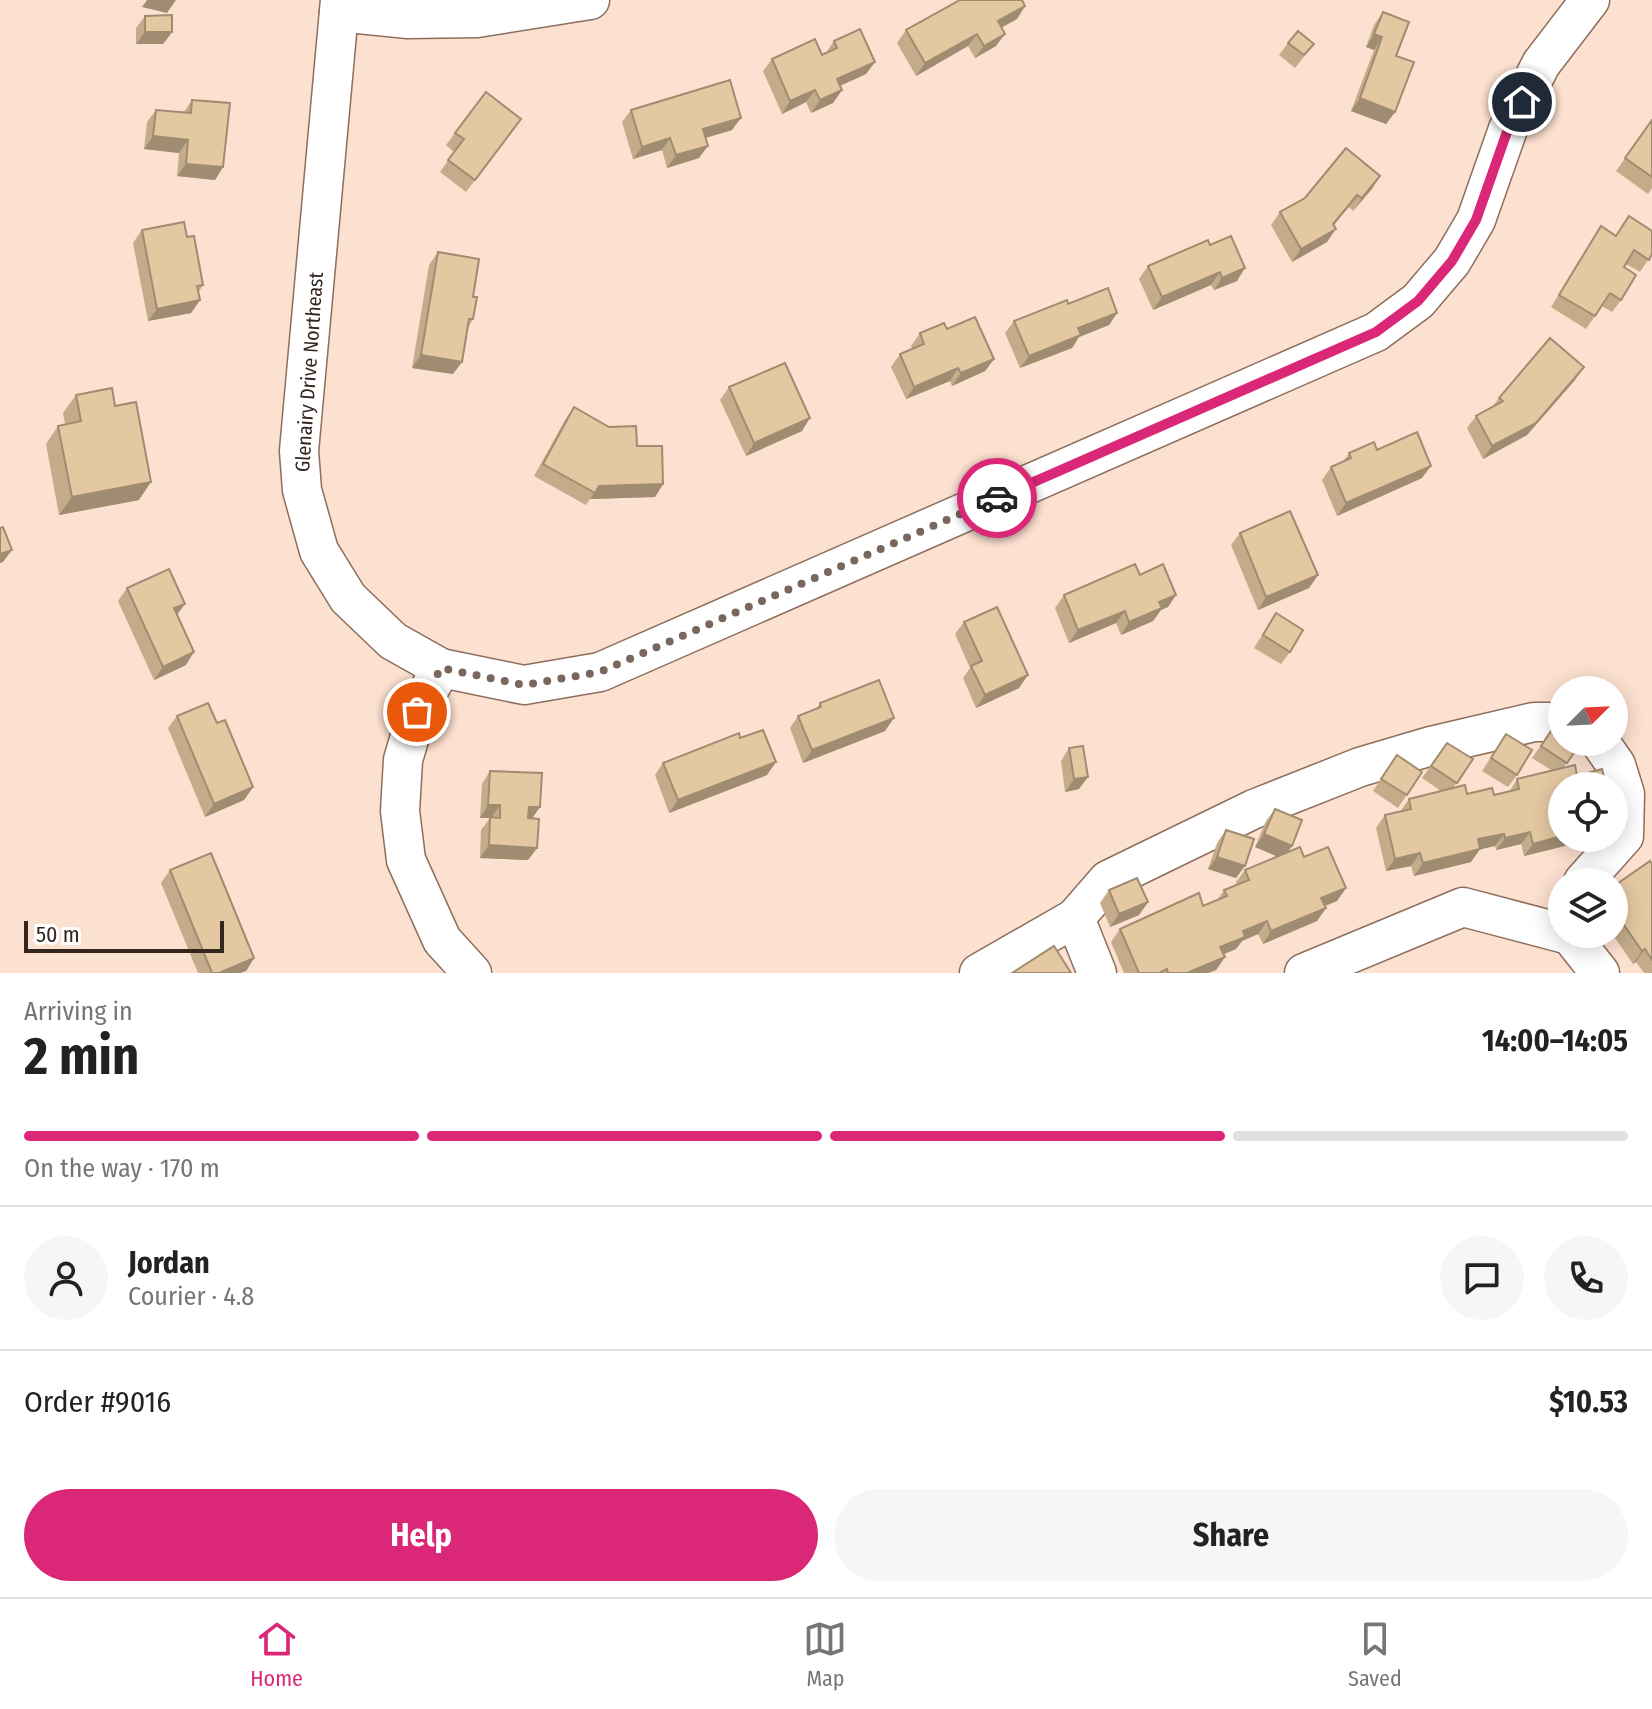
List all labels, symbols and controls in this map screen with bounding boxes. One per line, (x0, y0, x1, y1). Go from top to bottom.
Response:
pin (1488, 68, 1556, 136)
icon: home (1500, 80, 1544, 124)
street label: Glenairy Drive Northeast (290, 271, 328, 473)
courier (957, 458, 1037, 538)
icon: car (975, 476, 1019, 520)
north arrow (1548, 676, 1628, 756)
map controls (1548, 676, 1628, 948)
pin (383, 678, 451, 746)
icon: bag (395, 690, 439, 734)
button: locate (1548, 772, 1628, 852)
button: layers (1548, 868, 1628, 948)
scale bar (24, 917, 224, 953)
text: 50 m (36, 921, 80, 948)
text: Arriving in (24, 996, 133, 1027)
text: 14:00–14:05 (1482, 1023, 1628, 1059)
text: 2 min (24, 1025, 139, 1088)
text: On the way · 170 m (24, 1153, 220, 1184)
button: person (24, 1236, 108, 1320)
button: chat (1440, 1236, 1524, 1320)
button: phone (1544, 1236, 1628, 1320)
text: Jordan (128, 1245, 210, 1281)
text: Courier · 4.8 (128, 1281, 254, 1312)
text: Order #9016 (24, 1384, 171, 1420)
text: $10.53 (1549, 1384, 1628, 1420)
button: Help (24, 1489, 818, 1581)
button: Share (834, 1489, 1628, 1581)
tab: Home (250, 1617, 303, 1692)
tab: Map (803, 1617, 847, 1692)
tab: Saved (1348, 1617, 1402, 1692)

